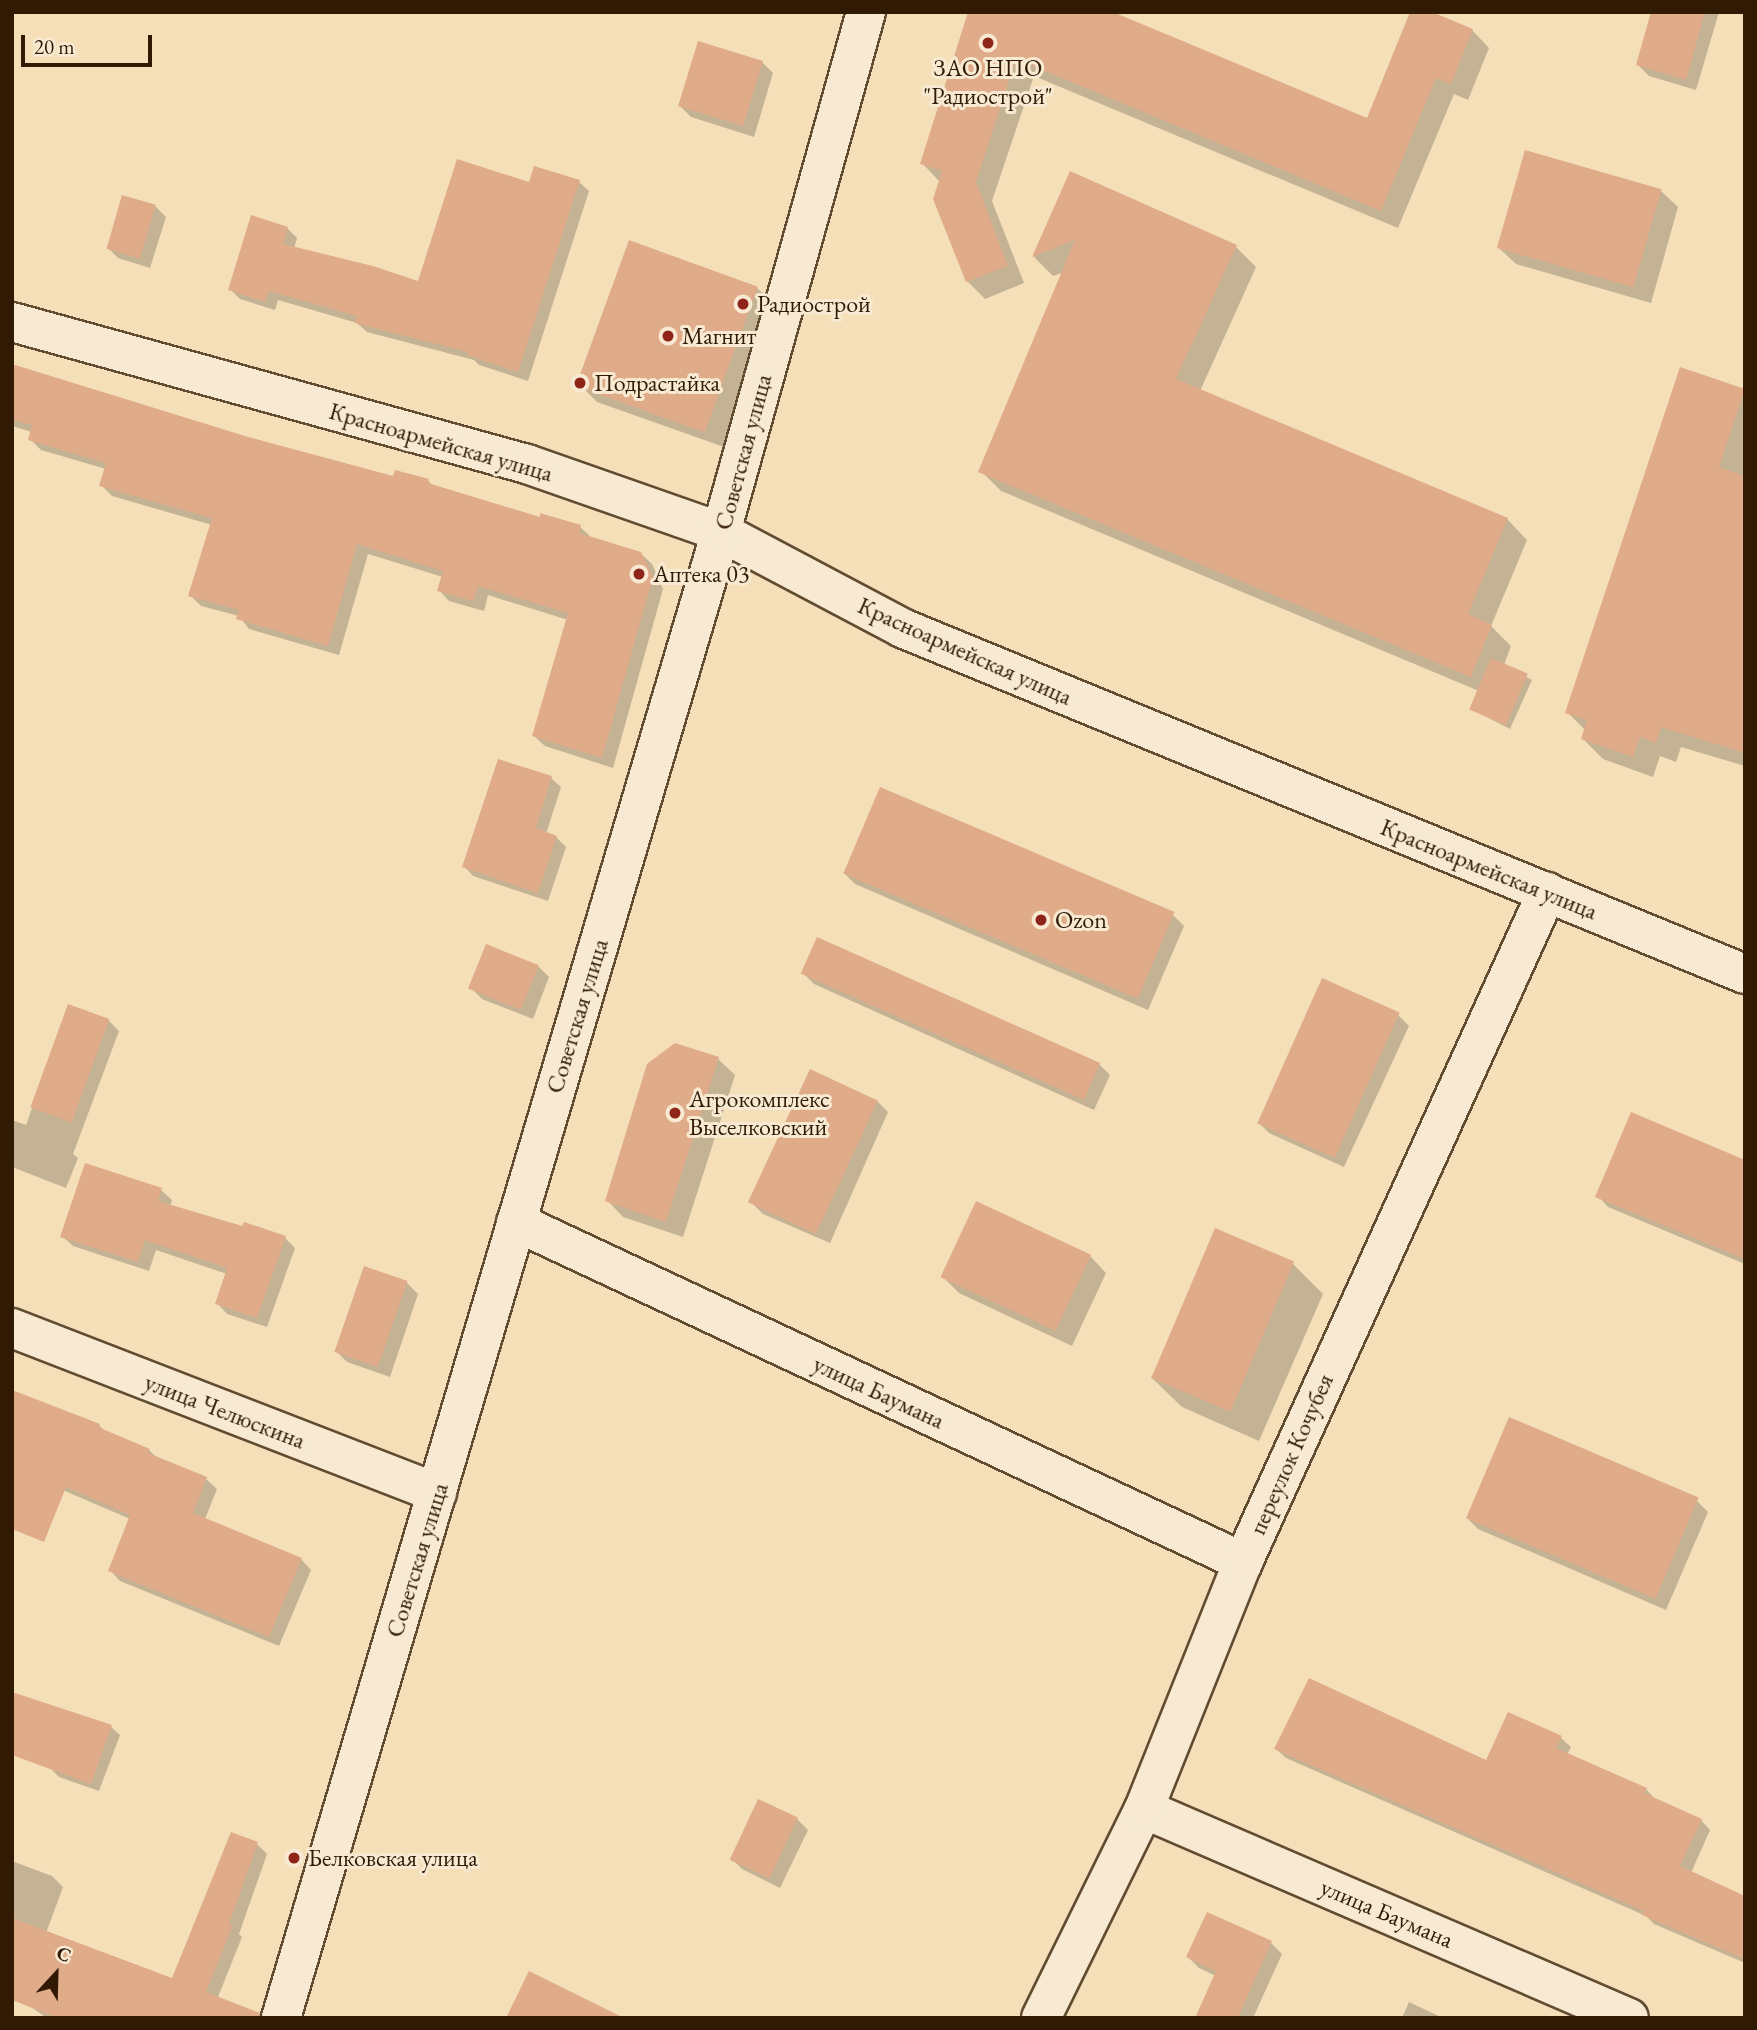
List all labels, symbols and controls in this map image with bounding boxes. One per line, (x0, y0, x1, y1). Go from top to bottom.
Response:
scale bar (24, 21, 156, 65)
text: 20 m (34, 33, 75, 60)
marker: ЗАО НПО "Радиострой" (980, 35, 996, 51)
place label: ЗАО НПО "Радиострой" (923, 54, 1053, 110)
place label: Радиострой (757, 290, 871, 318)
marker: Радиострой (735, 296, 751, 312)
place label: Магнит (682, 322, 756, 350)
marker: Магнит (660, 328, 676, 344)
place label: Подрастайка (594, 369, 720, 397)
street label: Советская улица (708, 371, 778, 533)
marker: Подрастайка (572, 375, 588, 391)
street label: Красноармейская улица (326, 396, 556, 488)
place label: Аптека 03 (653, 560, 749, 588)
marker: Аптека 03 (631, 566, 647, 582)
street label: Красноармейская улица (854, 591, 1076, 711)
street label: Красноармейская улица (1376, 812, 1602, 926)
place label: Ozon (1055, 906, 1107, 934)
marker: Ozon (1033, 912, 1049, 928)
street label: Советская улица (540, 935, 614, 1097)
place label: Агрокомплекс Выселковский (689, 1085, 830, 1141)
marker: Агрокомплекс Выселковский (667, 1105, 683, 1121)
street label: улица Баумана (809, 1349, 949, 1435)
street label: улица Челюскина (141, 1367, 309, 1455)
street label: переулок Кочубея (1243, 1369, 1339, 1539)
street label: Советская улица (380, 1479, 454, 1641)
place label: Белковская улица (308, 1844, 478, 1872)
marker: Белковская улица (286, 1850, 302, 1866)
street label: улица Баумана (1316, 1872, 1458, 1954)
north arrow (21, 1939, 91, 2009)
text: С (53, 1940, 75, 1968)

